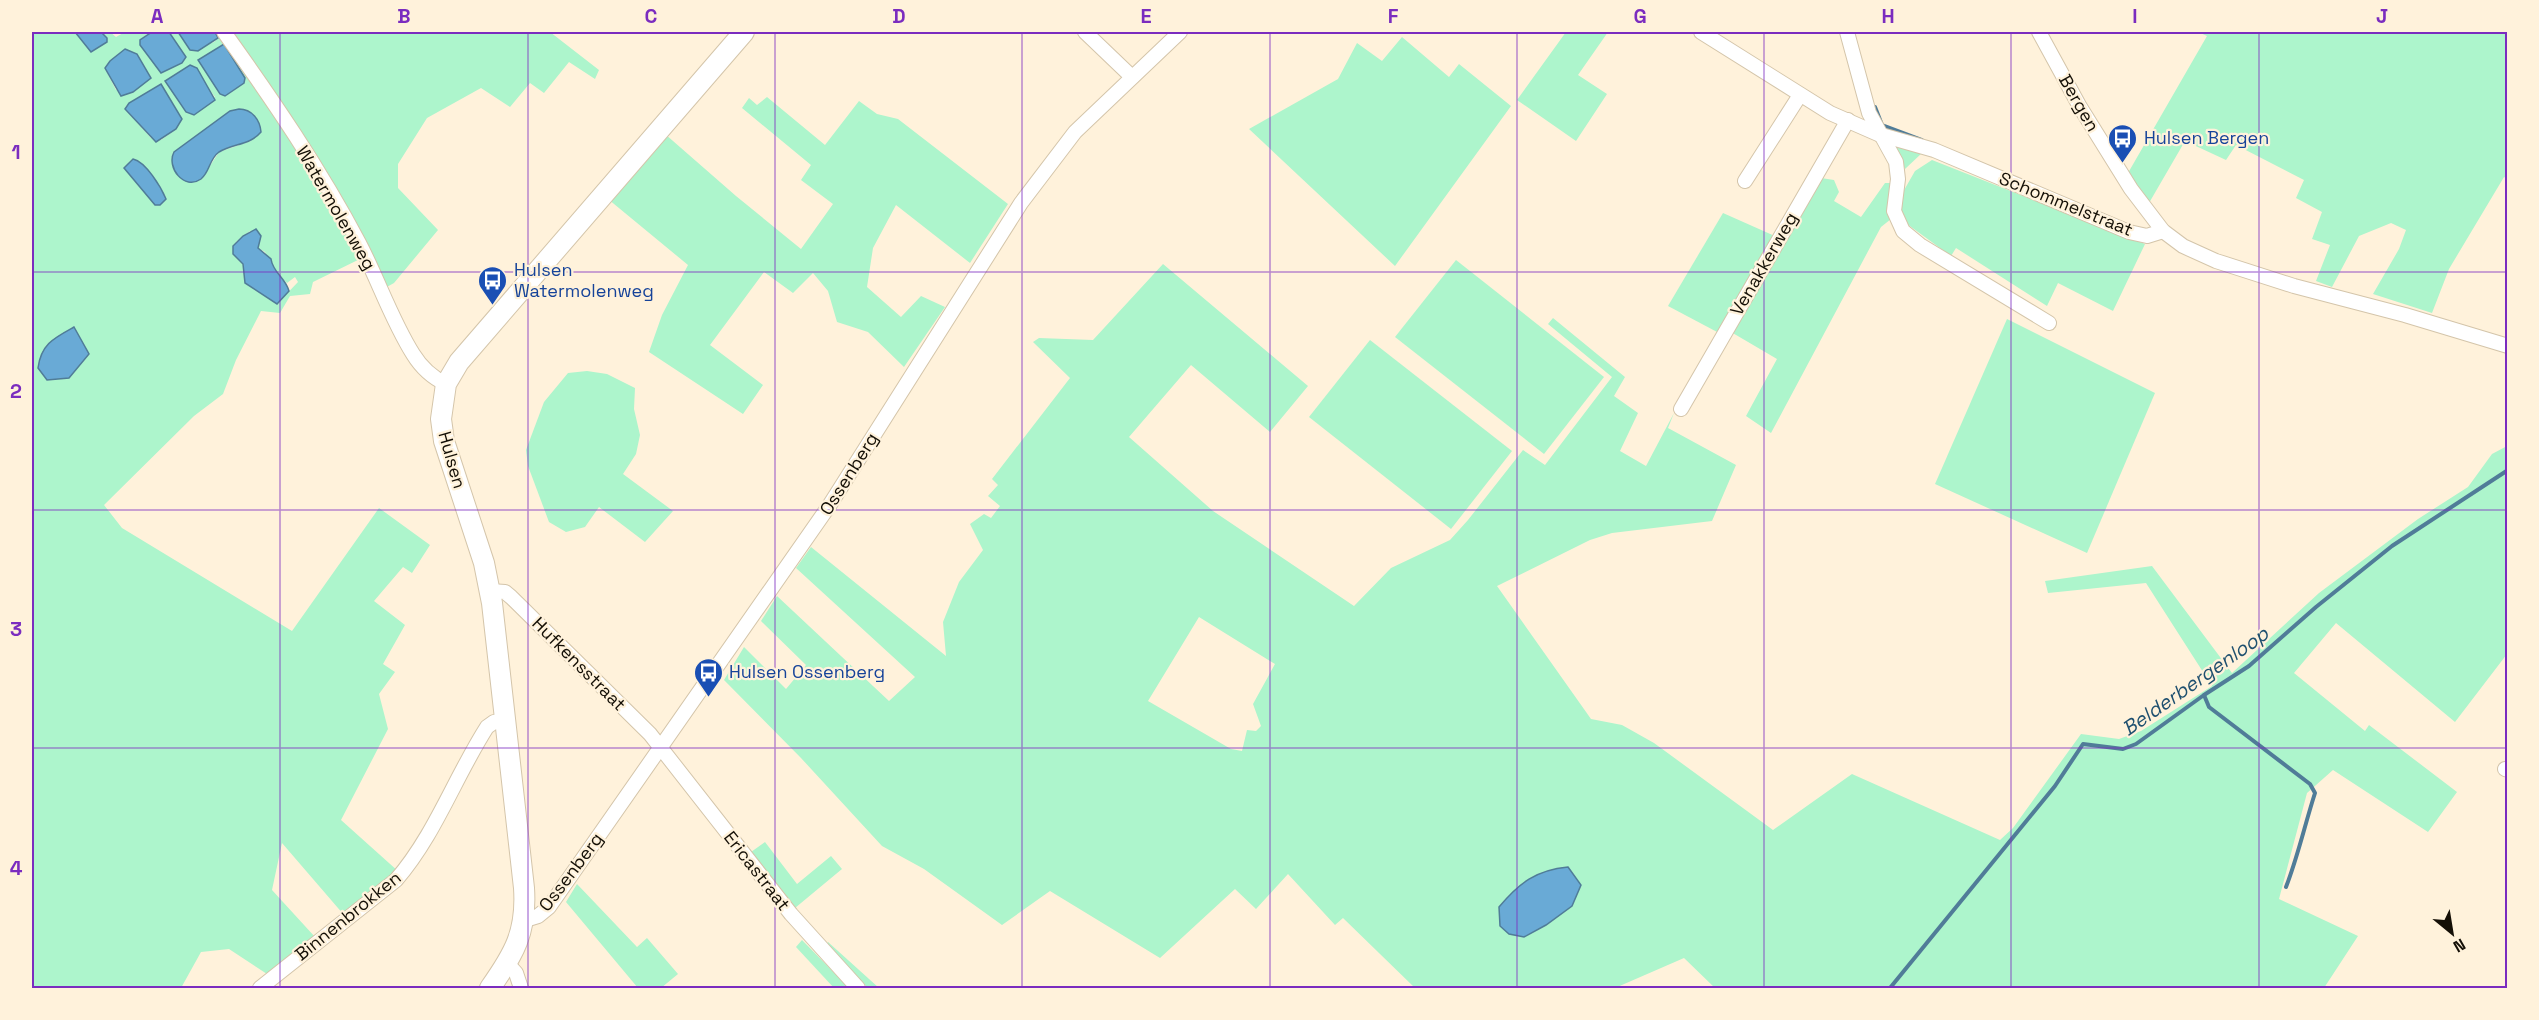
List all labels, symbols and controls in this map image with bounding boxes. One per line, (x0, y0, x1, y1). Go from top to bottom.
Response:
text: A (151, 3, 164, 29)
text: B (397, 3, 411, 29)
text: C (645, 3, 658, 29)
text: D (892, 3, 906, 29)
text: E (1140, 3, 1152, 29)
text: F (1388, 3, 1399, 29)
text: G (1633, 3, 1647, 29)
text: H (1881, 3, 1895, 29)
text: I (2132, 3, 2138, 29)
text: J (2376, 3, 2388, 29)
street label: Bergen (2054, 70, 2105, 135)
bus stop icon: Hulsen Bergen (2107, 122, 2139, 164)
place label: Hulsen Bergen (2144, 126, 2269, 149)
text: 1 (11, 139, 21, 165)
street label: Watermolenweg (292, 141, 381, 274)
street label: Schommelstraat (1996, 166, 2137, 241)
street label: Venakkerweg (1725, 208, 1802, 319)
place label: Hulsen Watermolenweg (514, 258, 654, 302)
bus stop icon: Hulsen Watermolenweg (477, 264, 509, 306)
text: 2 (10, 378, 22, 404)
street label: Ossenberg (814, 428, 883, 519)
street label: Hulsen (433, 429, 472, 491)
street label: Hufkensstraat (528, 612, 631, 715)
text: 3 (10, 616, 22, 642)
water label: Belderbergenloop (2116, 620, 2274, 741)
bus stop icon: Hulsen Ossenberg (692, 656, 724, 698)
place label: Hulsen Ossenberg (729, 660, 885, 683)
street label: Ericastraat (719, 826, 796, 915)
street label: Ossenberg (533, 828, 608, 916)
text: 4 (10, 855, 23, 881)
street label: Binnenbrokken (290, 866, 405, 965)
north arrow (2422, 903, 2482, 963)
text: N (2449, 934, 2469, 957)

